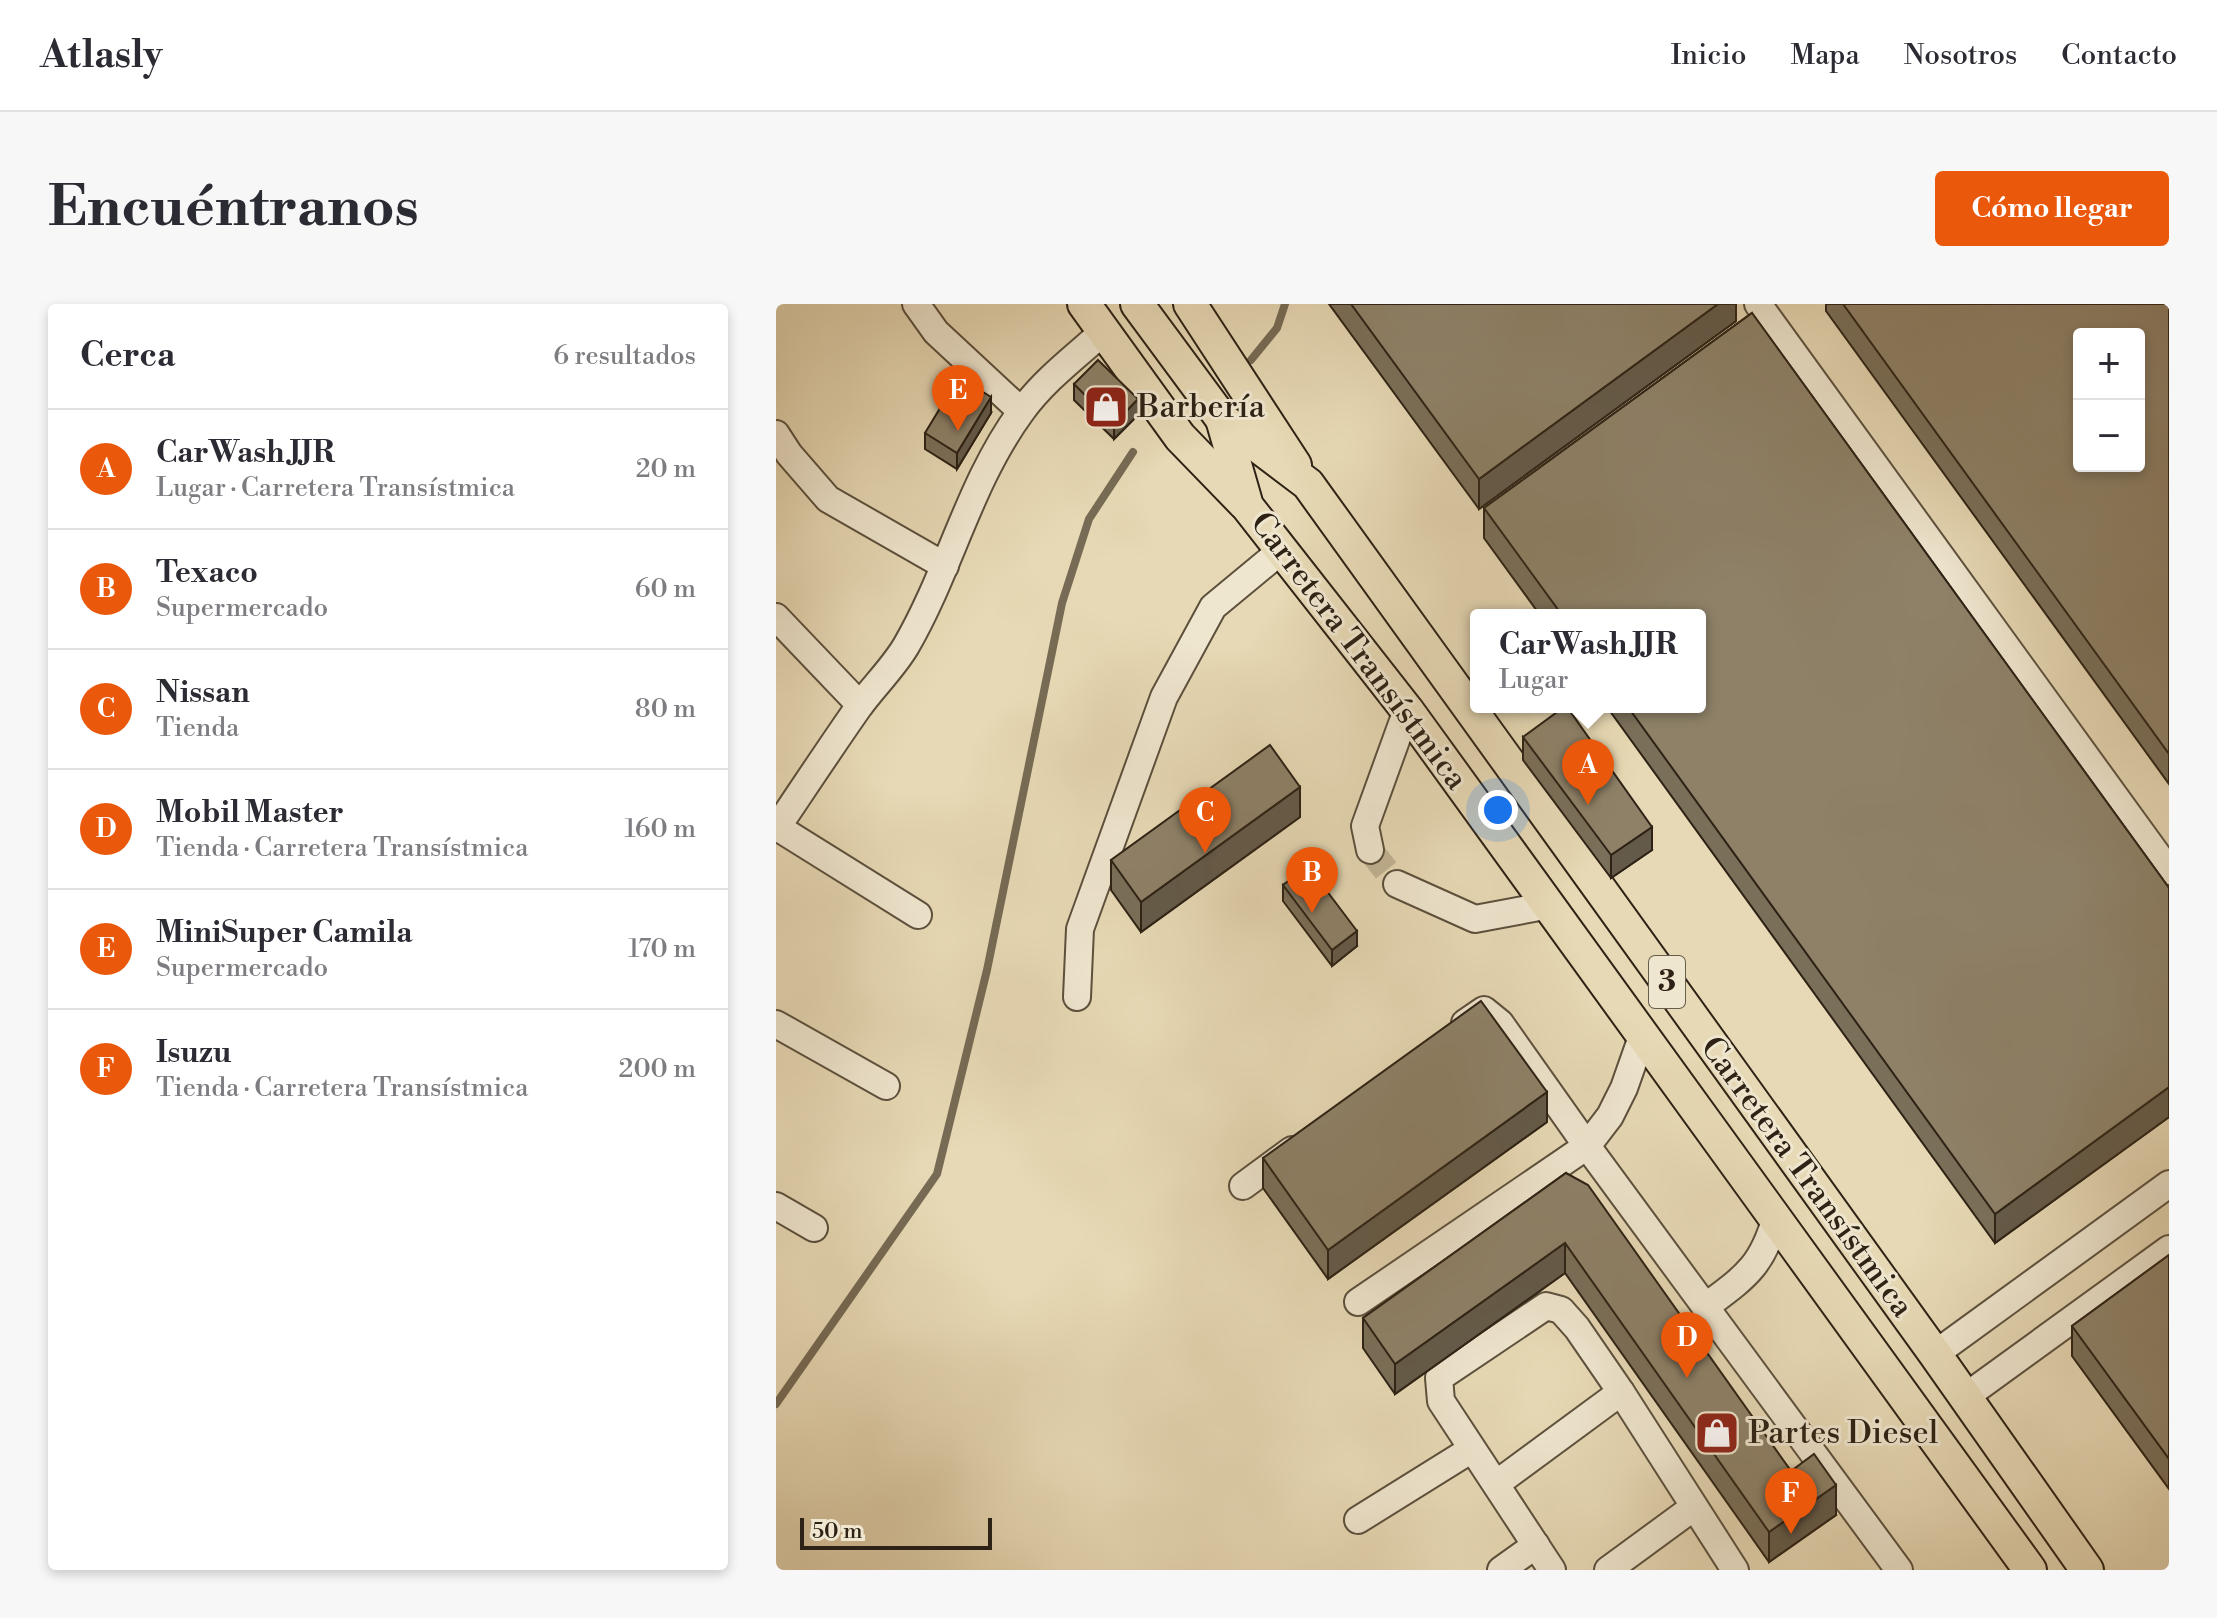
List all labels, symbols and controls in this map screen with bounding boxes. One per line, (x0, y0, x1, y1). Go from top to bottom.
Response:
text: Atlasly (40, 32, 163, 79)
text: Inicio (1671, 38, 1746, 73)
text: Mapa (1790, 38, 1860, 73)
text: Nosotros (1904, 38, 2017, 73)
text: Contacto (2061, 38, 2177, 73)
button: Cómo llegar (1935, 171, 2169, 246)
text: Encuéntranos (48, 173, 419, 243)
map controls (2073, 328, 2145, 472)
button: + (2073, 328, 2145, 400)
text: Cerca (80, 335, 175, 377)
text: 6 resultados (553, 340, 696, 372)
pin: E (932, 365, 984, 431)
shop icon: Barbería (1082, 383, 1130, 431)
place label: Barbería (1136, 387, 1266, 427)
button: − (2073, 400, 2145, 472)
text: CarWash JJR (156, 434, 335, 472)
text: A (97, 453, 115, 485)
text: 20 m (636, 453, 696, 485)
text: Lugar · Carretera Transístmica (156, 472, 515, 504)
street label: Carretera Transístmica (1242, 504, 1477, 798)
text: Texaco (156, 554, 258, 592)
text: B (96, 573, 116, 605)
text: 60 m (635, 573, 696, 605)
text: Supermercado (156, 592, 328, 624)
popup (1470, 609, 1706, 713)
text: CarWash JJR (1499, 626, 1677, 664)
text: Lugar (1499, 664, 1569, 696)
text: Nissan (156, 674, 250, 712)
text: C (97, 693, 115, 725)
text: 80 m (635, 693, 696, 725)
text: Tienda (156, 712, 239, 744)
pin: A (1562, 739, 1614, 805)
pin: C (1179, 787, 1231, 853)
your location (1478, 790, 1518, 830)
text: Mobil Master (156, 794, 344, 832)
text: D (96, 813, 116, 845)
text: 160 m (625, 813, 696, 845)
text: Tienda · Carretera Transístmica (156, 832, 528, 864)
pin: B (1286, 847, 1338, 913)
text: MiniSuper Camila (156, 914, 413, 952)
text: E (97, 933, 115, 965)
text: 170 m (628, 933, 696, 965)
text: Supermercado (156, 952, 328, 984)
road number: 3 (1649, 956, 1685, 1008)
street label: Carretera Transístmica (1692, 1029, 1923, 1326)
text: Isuzu (156, 1034, 232, 1072)
text: F (97, 1053, 115, 1085)
text: 200 m (619, 1053, 696, 1085)
text: Tienda · Carretera Transístmica (156, 1072, 528, 1104)
pin: D (1661, 1312, 1713, 1378)
shop icon: Partes Diesel (1693, 1409, 1741, 1457)
place label: Partes Diesel (1748, 1413, 1939, 1453)
pin: F (1765, 1468, 1817, 1534)
scale bar (800, 1514, 992, 1550)
text: 50 m (812, 1518, 863, 1545)

